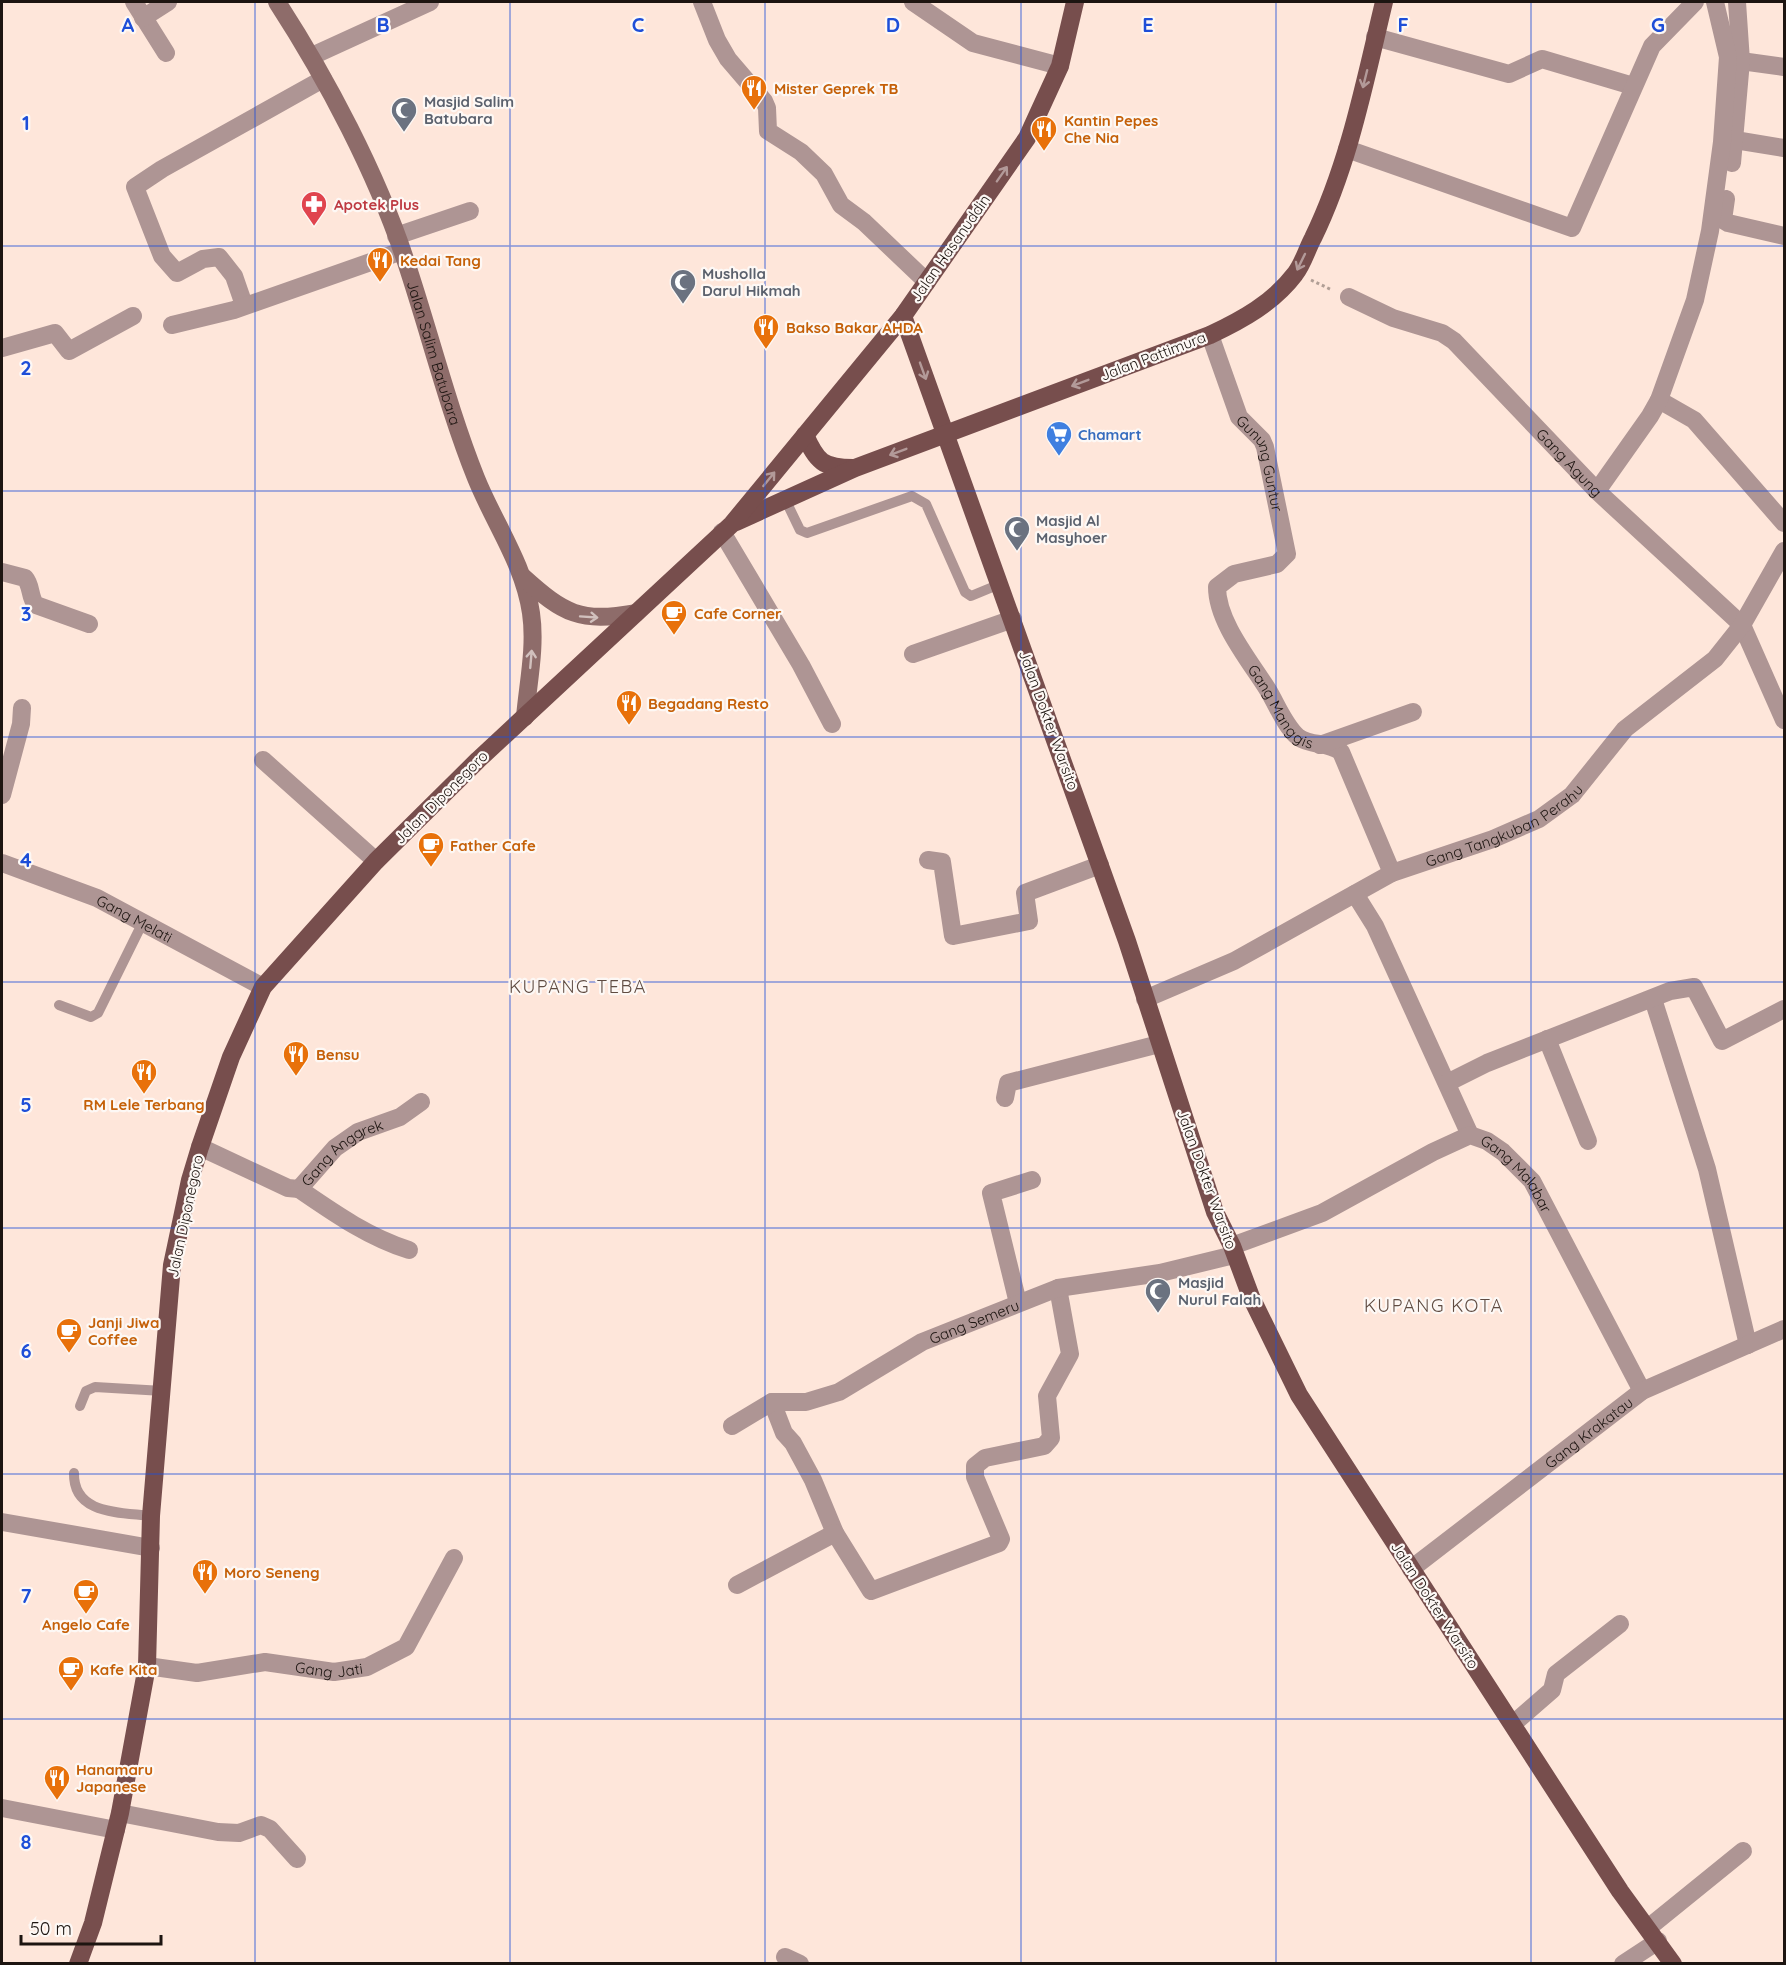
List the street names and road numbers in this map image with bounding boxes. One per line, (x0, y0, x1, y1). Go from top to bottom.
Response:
street label: Jalan Hasanuddin (906, 191, 994, 305)
street label: Jalan Salim Batubara (403, 278, 466, 428)
street label: Jalan Pattimura (1098, 327, 1208, 385)
street label: Gunung Guntur (1232, 410, 1288, 513)
street label: Gang Agung (1533, 424, 1607, 500)
street label: Jalan Dokter Warsito (1015, 647, 1083, 793)
street label: Gang Manggis (1244, 661, 1315, 752)
street label: Jalan Diponegoro (390, 746, 492, 848)
street label: Gang Tangkuban Perahu (1423, 780, 1587, 871)
street label: Gang Melati (93, 890, 176, 946)
street label: Jalan Dokter Warsito (1173, 1106, 1241, 1252)
street label: Gang Anggrek (297, 1114, 385, 1190)
street label: Gang Malabar (1477, 1130, 1556, 1216)
street label: Jalan Diponegoro (163, 1153, 207, 1279)
street label: Gang Semeru (926, 1295, 1022, 1348)
street label: Gang Krakatau (1541, 1392, 1636, 1472)
street label: Jalan Dokter Warsito (1387, 1538, 1483, 1672)
street label: Gang Jati (294, 1657, 364, 1682)

